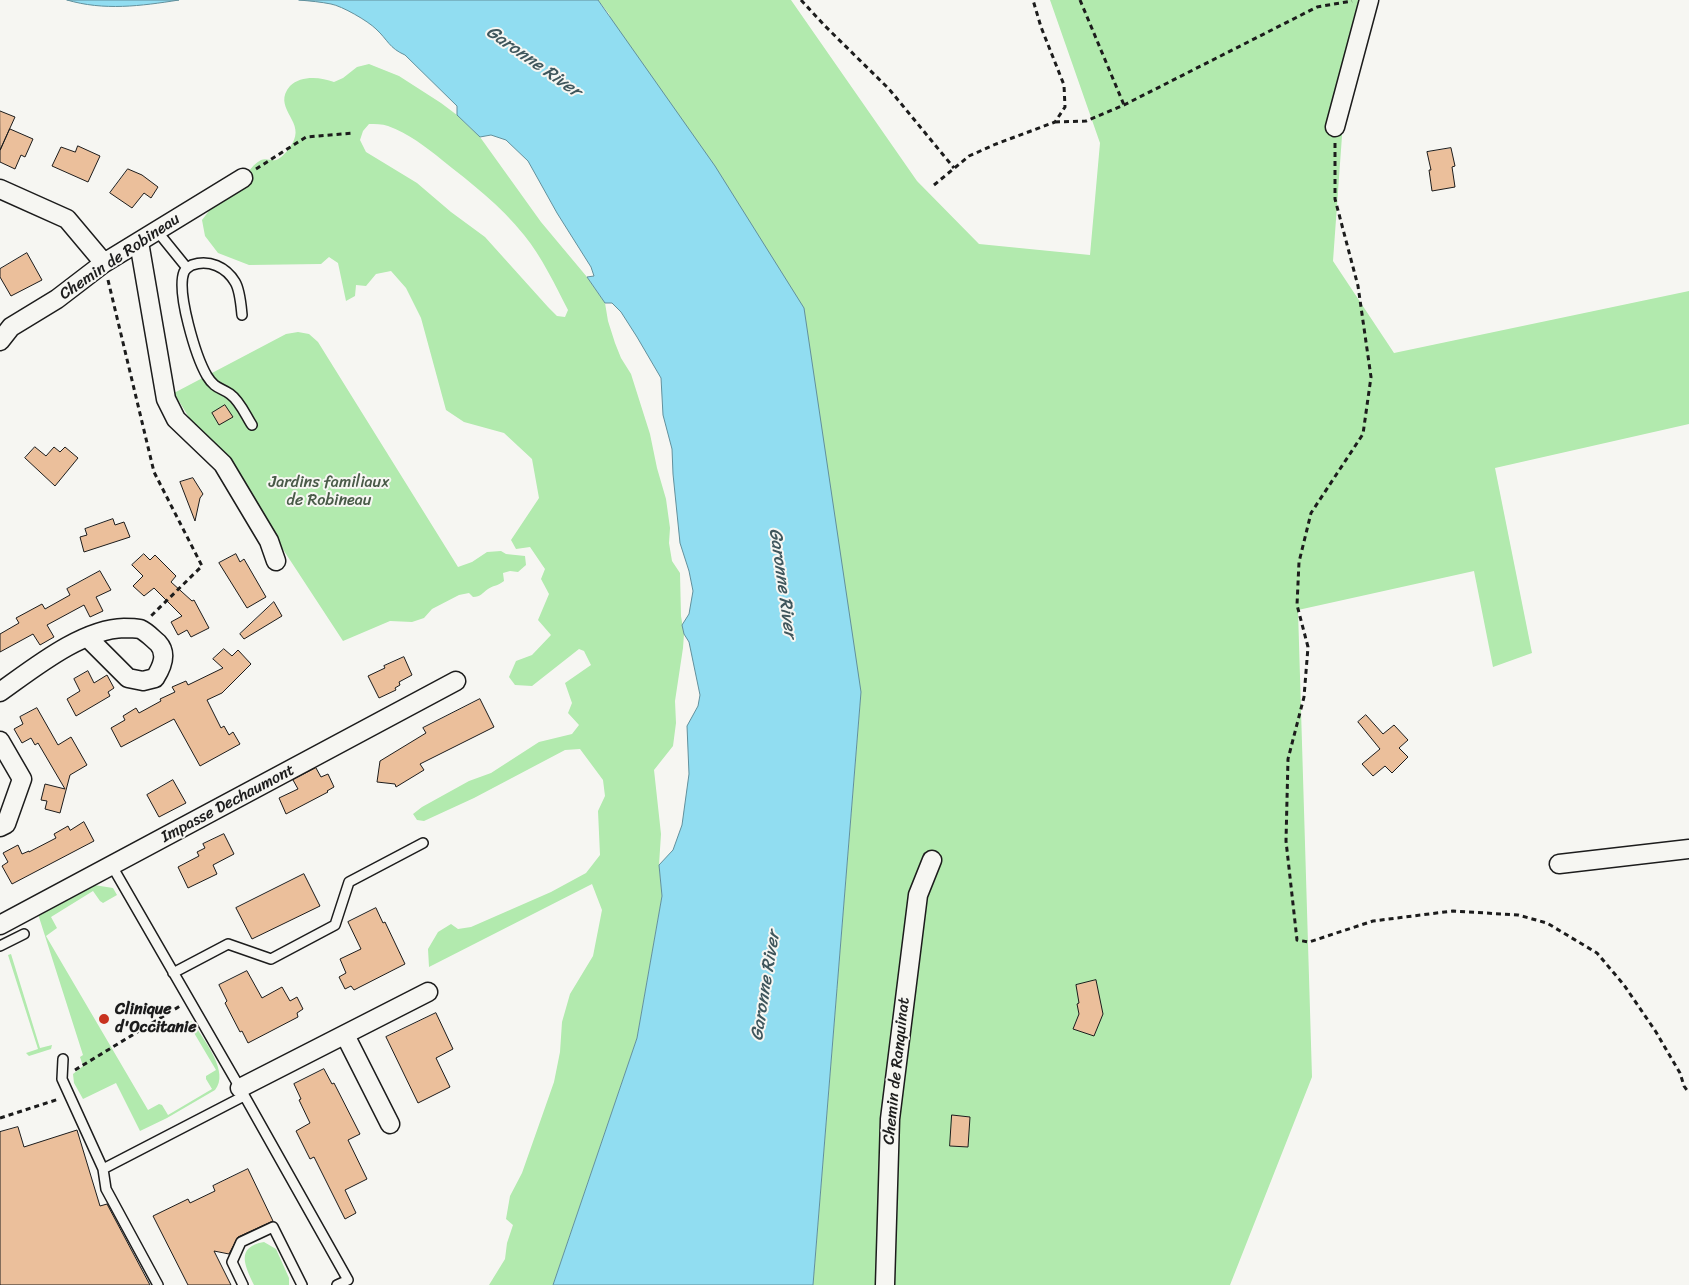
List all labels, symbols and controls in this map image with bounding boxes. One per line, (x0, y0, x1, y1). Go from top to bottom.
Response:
water label: Garonne River (482, 21, 584, 103)
street label: Chemin de Robineau (56, 210, 184, 304)
park label: Jardins familiaux de Robineau (269, 473, 389, 511)
water label: Garonne River (764, 527, 800, 639)
street label: Impasse Dechaumont (158, 761, 298, 847)
water label: Garonne River (747, 930, 785, 1042)
street label: Chemin de Ranquinat (880, 996, 914, 1146)
place label: Clinique d'Occitanie (115, 1000, 196, 1038)
marker: Clinique d'Occitanie (97, 1012, 111, 1026)

